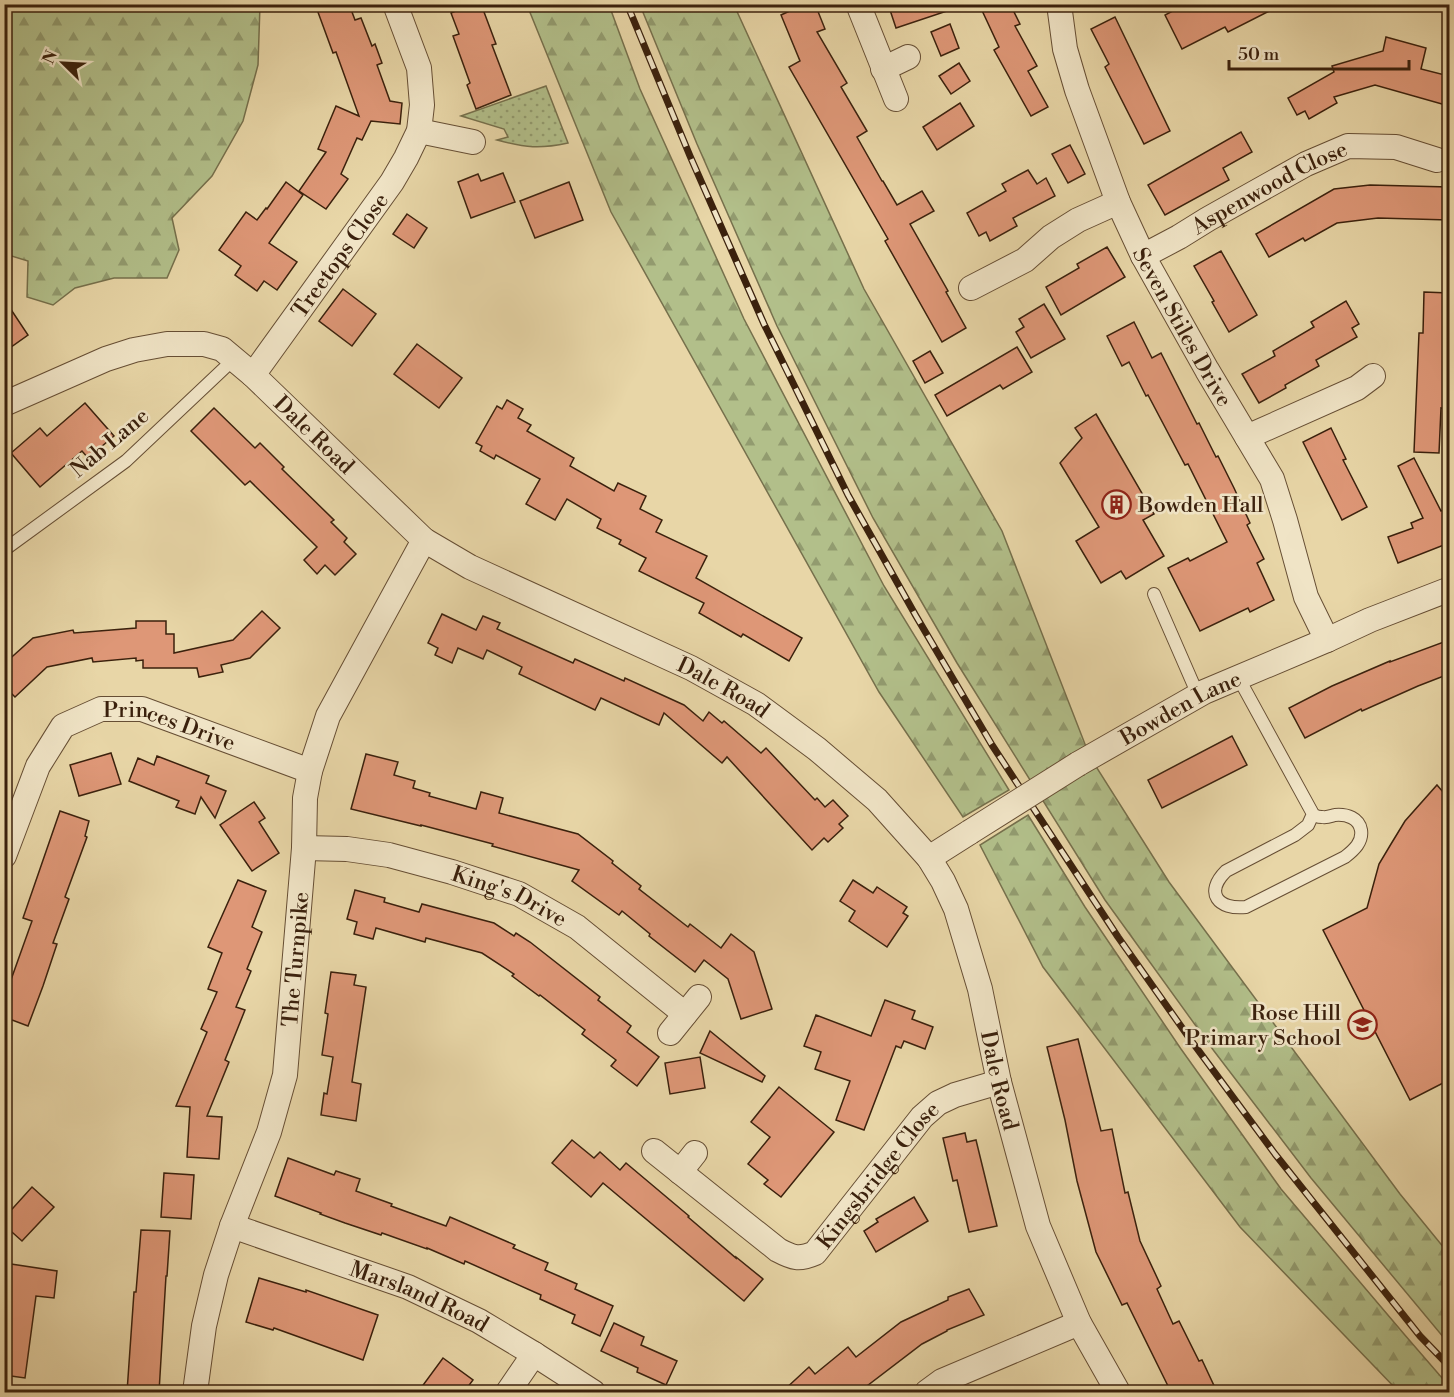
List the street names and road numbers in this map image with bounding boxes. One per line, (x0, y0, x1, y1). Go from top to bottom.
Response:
street label: Aspenwood Close (1186, 136, 1352, 241)
street label: Treetops Close (287, 188, 395, 324)
street label: Seven Stiles Drive (1126, 243, 1238, 412)
street label: Dale Road (268, 390, 360, 481)
street label: Nab Lane (65, 403, 155, 484)
street label: Dale Road (673, 652, 775, 725)
street label: Bowden Lane (1115, 666, 1246, 753)
street label: Princes Drive (103, 697, 239, 757)
street label: King's Drive (448, 861, 571, 933)
street label: The Turnpike (277, 891, 315, 1028)
street label: Dale Road (974, 1028, 1024, 1134)
street label: Kingsbridge Close (811, 1096, 945, 1255)
street label: Marsland Road (346, 1256, 494, 1339)

